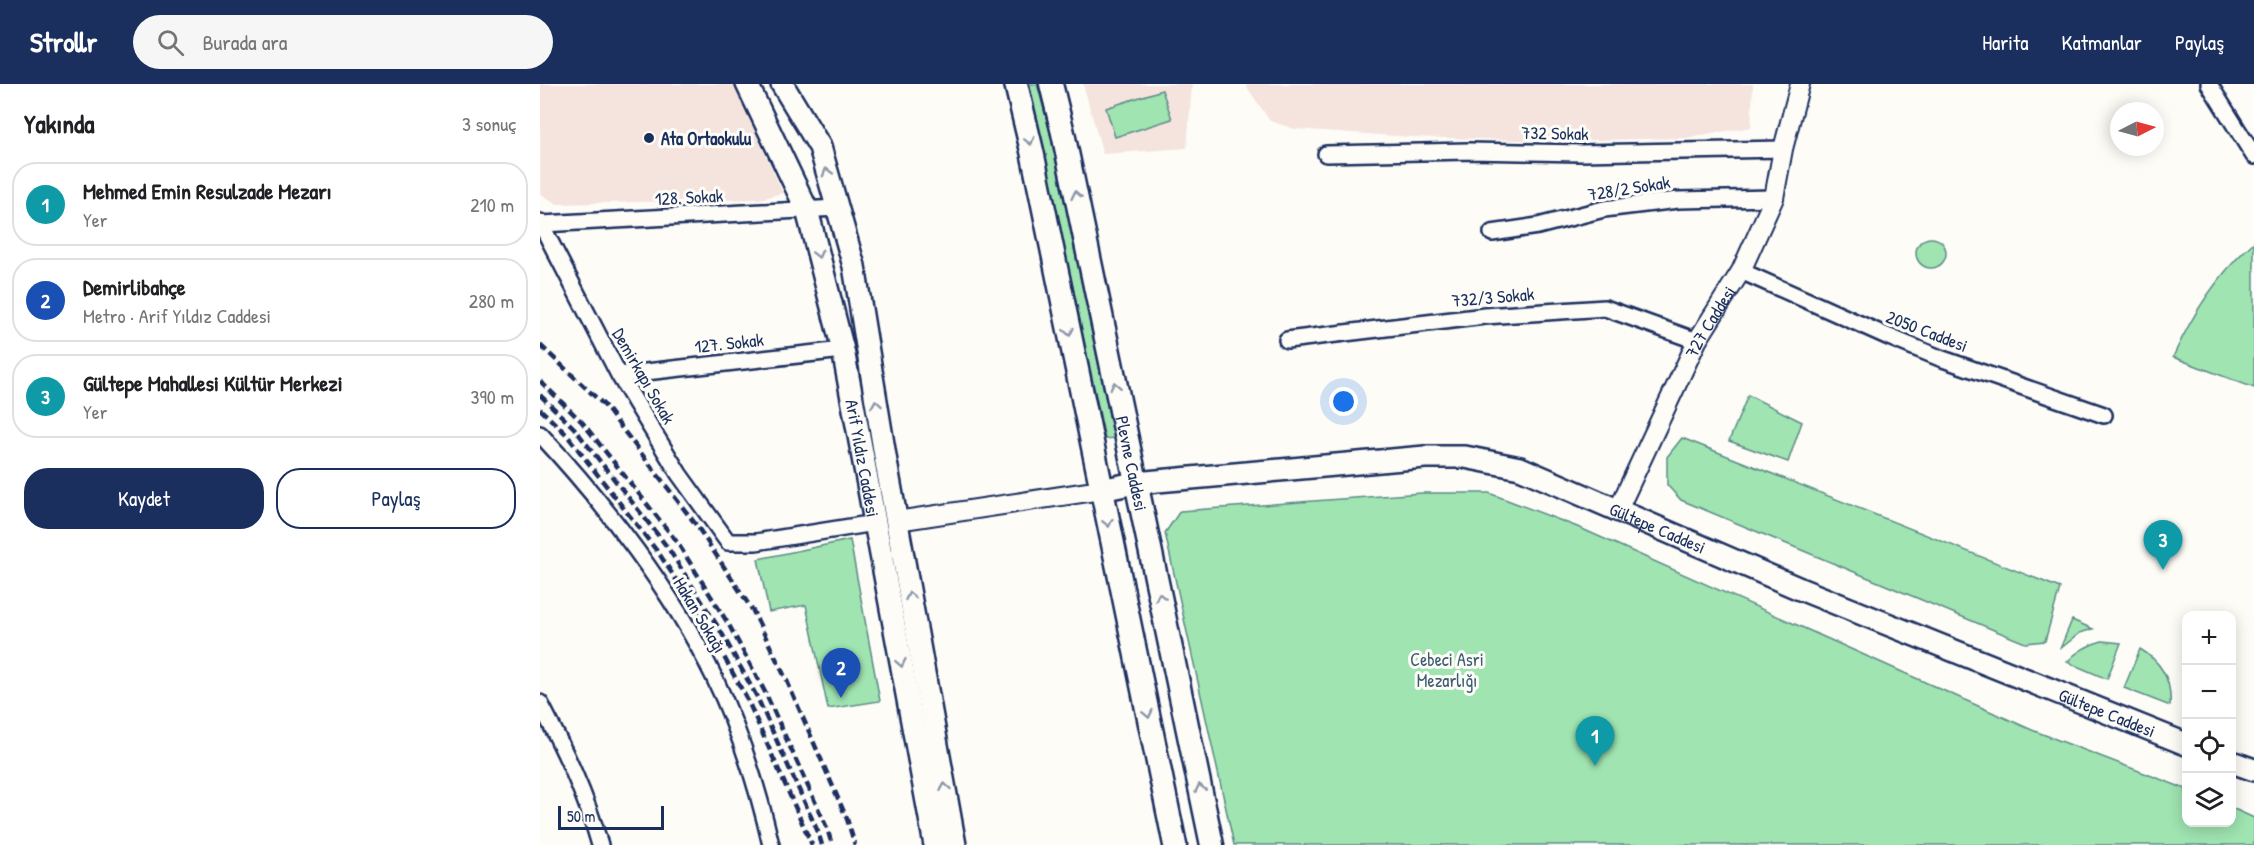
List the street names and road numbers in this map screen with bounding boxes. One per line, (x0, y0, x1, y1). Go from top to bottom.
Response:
street label: 732 Sokak (1521, 120, 1589, 146)
street label: 728/2 Sokak (1586, 169, 1672, 207)
street label: 128. Sokak (654, 183, 724, 211)
street label: 732/3 Sokak (1451, 281, 1536, 313)
street label: 727 Caddesi (1679, 281, 1741, 361)
street label: 2050 Caddesi (1883, 304, 1971, 358)
street label: Demirkapı Sokak (606, 323, 682, 429)
street label: 127. Sokak (693, 327, 765, 359)
street label: Arif Yıldız Caddesi (840, 397, 886, 519)
street label: Plevne Caddesi (1110, 414, 1154, 513)
street label: Gültepe Caddesi (1606, 496, 1710, 559)
street label: Hakan Sokağı (668, 572, 732, 658)
street label: Gültepe Caddesi (2055, 682, 2159, 743)

